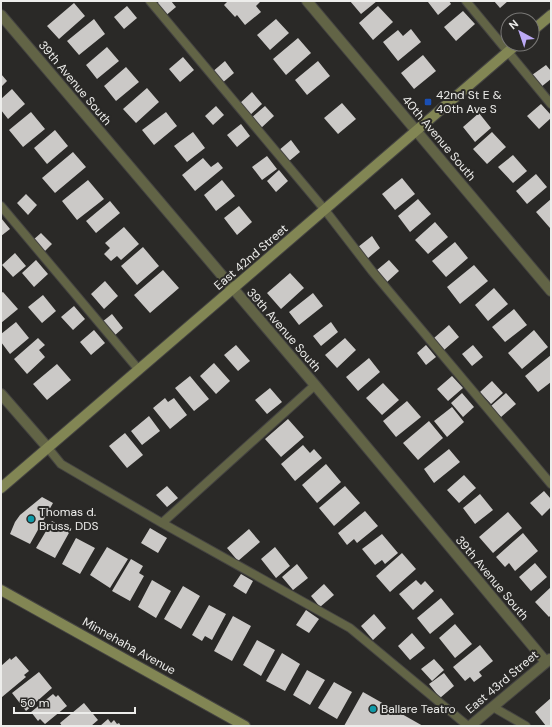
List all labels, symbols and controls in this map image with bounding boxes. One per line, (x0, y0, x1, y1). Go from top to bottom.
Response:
north arrow (500, 12, 540, 52)
text: N (506, 16, 521, 32)
street label: 39th Avenue South (35, 37, 115, 129)
place label: 42nd St E & 40th Ave S (436, 87, 502, 117)
street label: 40th Avenue South (399, 92, 480, 184)
marker: 42nd St E & 40th Ave S (423, 97, 433, 107)
street label: East 42nd Street (211, 220, 291, 293)
street label: 39th Avenue South (243, 285, 325, 375)
place label: Thomas d. Bruss, DDS (39, 504, 98, 534)
marker: Thomas d. Bruss, DDS (26, 514, 36, 524)
street label: 39th Avenue South (452, 532, 532, 624)
street label: Minnehaha Avenue (79, 614, 179, 678)
street label: East 43rd Street (462, 647, 542, 717)
scale bar (14, 689, 135, 715)
text: 50 m (20, 695, 49, 711)
place label: Ballare Teatro (381, 701, 456, 717)
marker: Ballare Teatro (368, 704, 378, 714)

